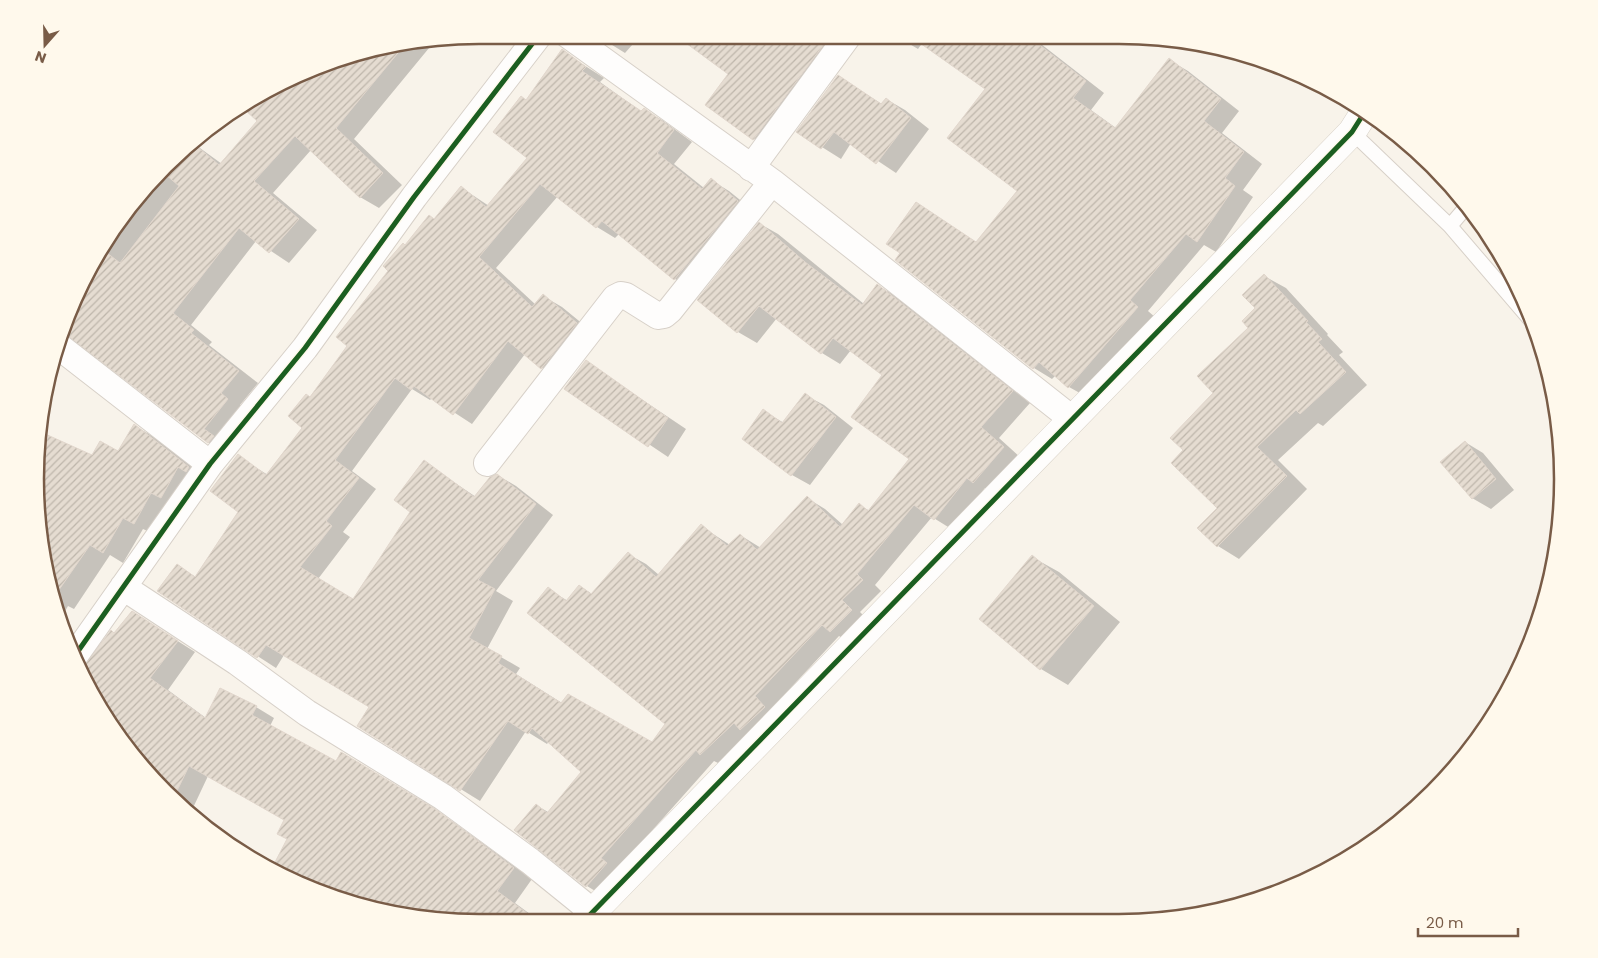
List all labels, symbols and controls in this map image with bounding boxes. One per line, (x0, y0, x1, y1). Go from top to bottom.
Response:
north arrow (20, 20, 70, 70)
text: N (32, 46, 49, 68)
scale bar (1418, 906, 1518, 938)
text: 20 m (1426, 912, 1464, 933)

